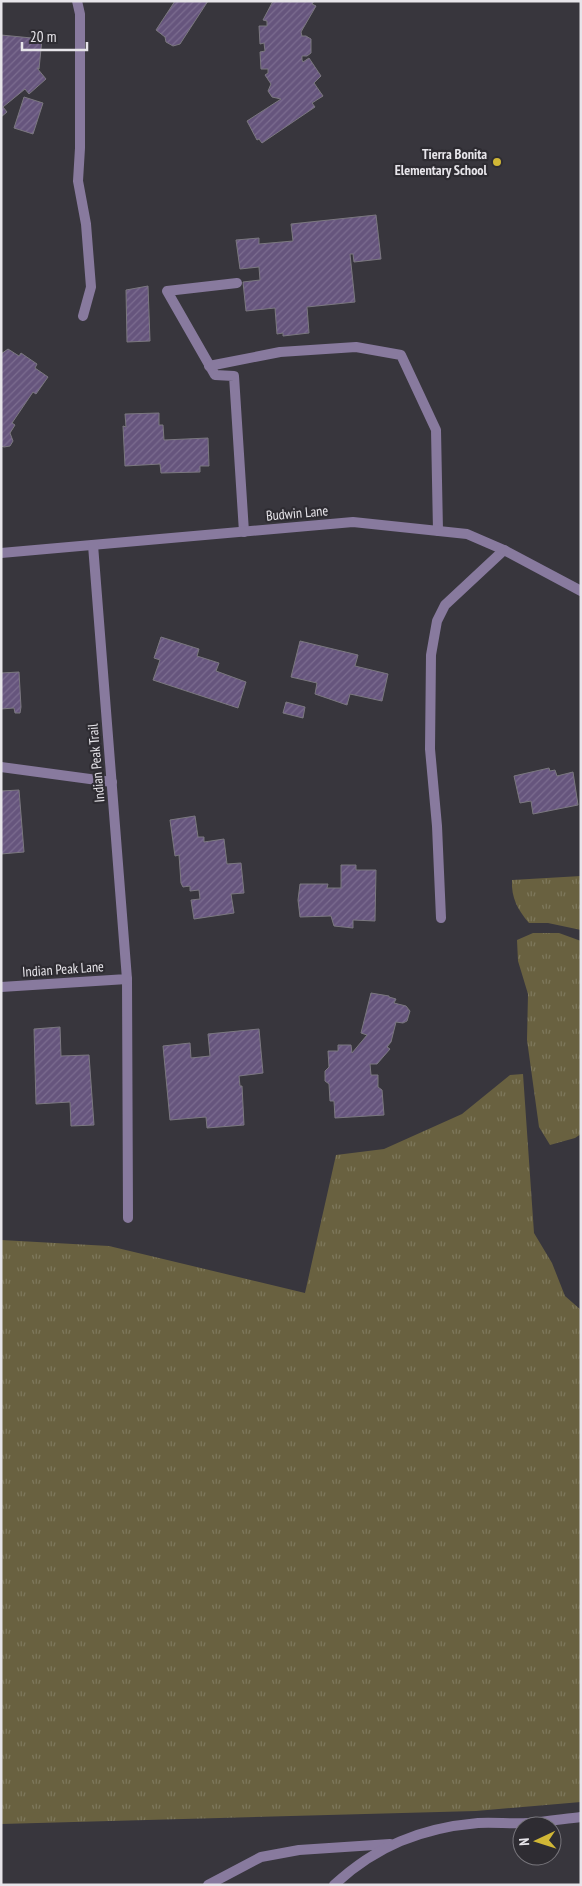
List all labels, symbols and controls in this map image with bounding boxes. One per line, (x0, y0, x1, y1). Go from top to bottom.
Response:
scale bar (22, 20, 88, 52)
text: 20 m (30, 27, 56, 46)
place label: Tierra Bonita Elementary School (395, 145, 488, 179)
marker: Tierra Bonita Elementary School (491, 156, 503, 168)
street label: Budwin Lane (265, 501, 329, 525)
street label: Indian Peak Trail (84, 722, 108, 803)
street label: Indian Peak Lane (22, 957, 105, 981)
north arrow (512, 1816, 562, 1866)
text: N (515, 1838, 533, 1846)

